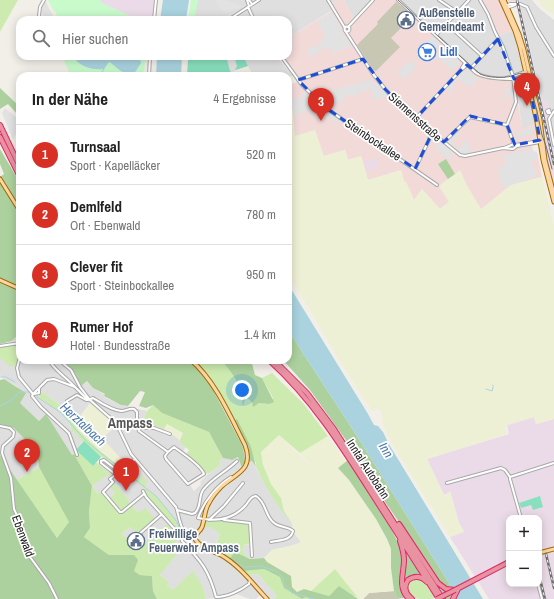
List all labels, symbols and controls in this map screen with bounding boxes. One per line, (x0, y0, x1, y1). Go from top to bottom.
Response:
place label: Außenstelle Gemeindeamt (419, 5, 485, 35)
public building icon: Außenstelle Gemeindeamt (396, 10, 416, 30)
search box (16, 16, 292, 60)
icon: search (30, 27, 52, 49)
text: Hier suchen (62, 28, 128, 49)
supermarket icon: Lidl (417, 42, 437, 62)
place label: Lidl (440, 44, 458, 60)
pin: 4 (514, 73, 540, 106)
text: In der Nähe (32, 87, 108, 110)
pin: 3 (308, 88, 334, 121)
street label: Siemensstraße (385, 89, 445, 145)
text: 4 Ergebnisse (213, 90, 276, 107)
street label: Steinbockallee (342, 115, 404, 165)
text: Turnsaal (70, 136, 120, 157)
text: 1 (42, 146, 48, 163)
text: 520 m (246, 146, 276, 163)
text: Sport · Kapelläcker (70, 157, 160, 174)
text: Demlfeld (70, 196, 122, 217)
text: 2 (42, 206, 48, 223)
text: 780 m (246, 206, 276, 223)
text: Ort · Ebenwald (70, 217, 141, 234)
text: Clever fit (70, 256, 123, 277)
text: 3 (42, 266, 48, 283)
text: 950 m (246, 266, 276, 283)
text: Sport · Steinbockallee (70, 277, 174, 294)
text: Rumer Hof (70, 316, 133, 337)
text: 4 (42, 326, 48, 343)
text: 1.4 km (244, 326, 276, 343)
text: Hotel · Bundesstraße (70, 337, 170, 354)
your location (232, 380, 252, 400)
water label: Herztalbach (56, 398, 110, 450)
district label: Ampass (108, 414, 152, 432)
street label: Inntal Autobahn (343, 436, 393, 502)
pin: 2 (14, 439, 40, 472)
water label: Inn (375, 439, 397, 461)
pin: 1 (113, 458, 139, 491)
street label: Ebenwald (8, 513, 38, 559)
map controls (506, 515, 542, 587)
button: + (506, 515, 542, 551)
place label: Freiwillige Feuerwehr Ampass (149, 526, 239, 556)
public building icon: Freiwillige Feuerwehr Ampass (126, 531, 146, 551)
button: − (506, 551, 542, 587)

